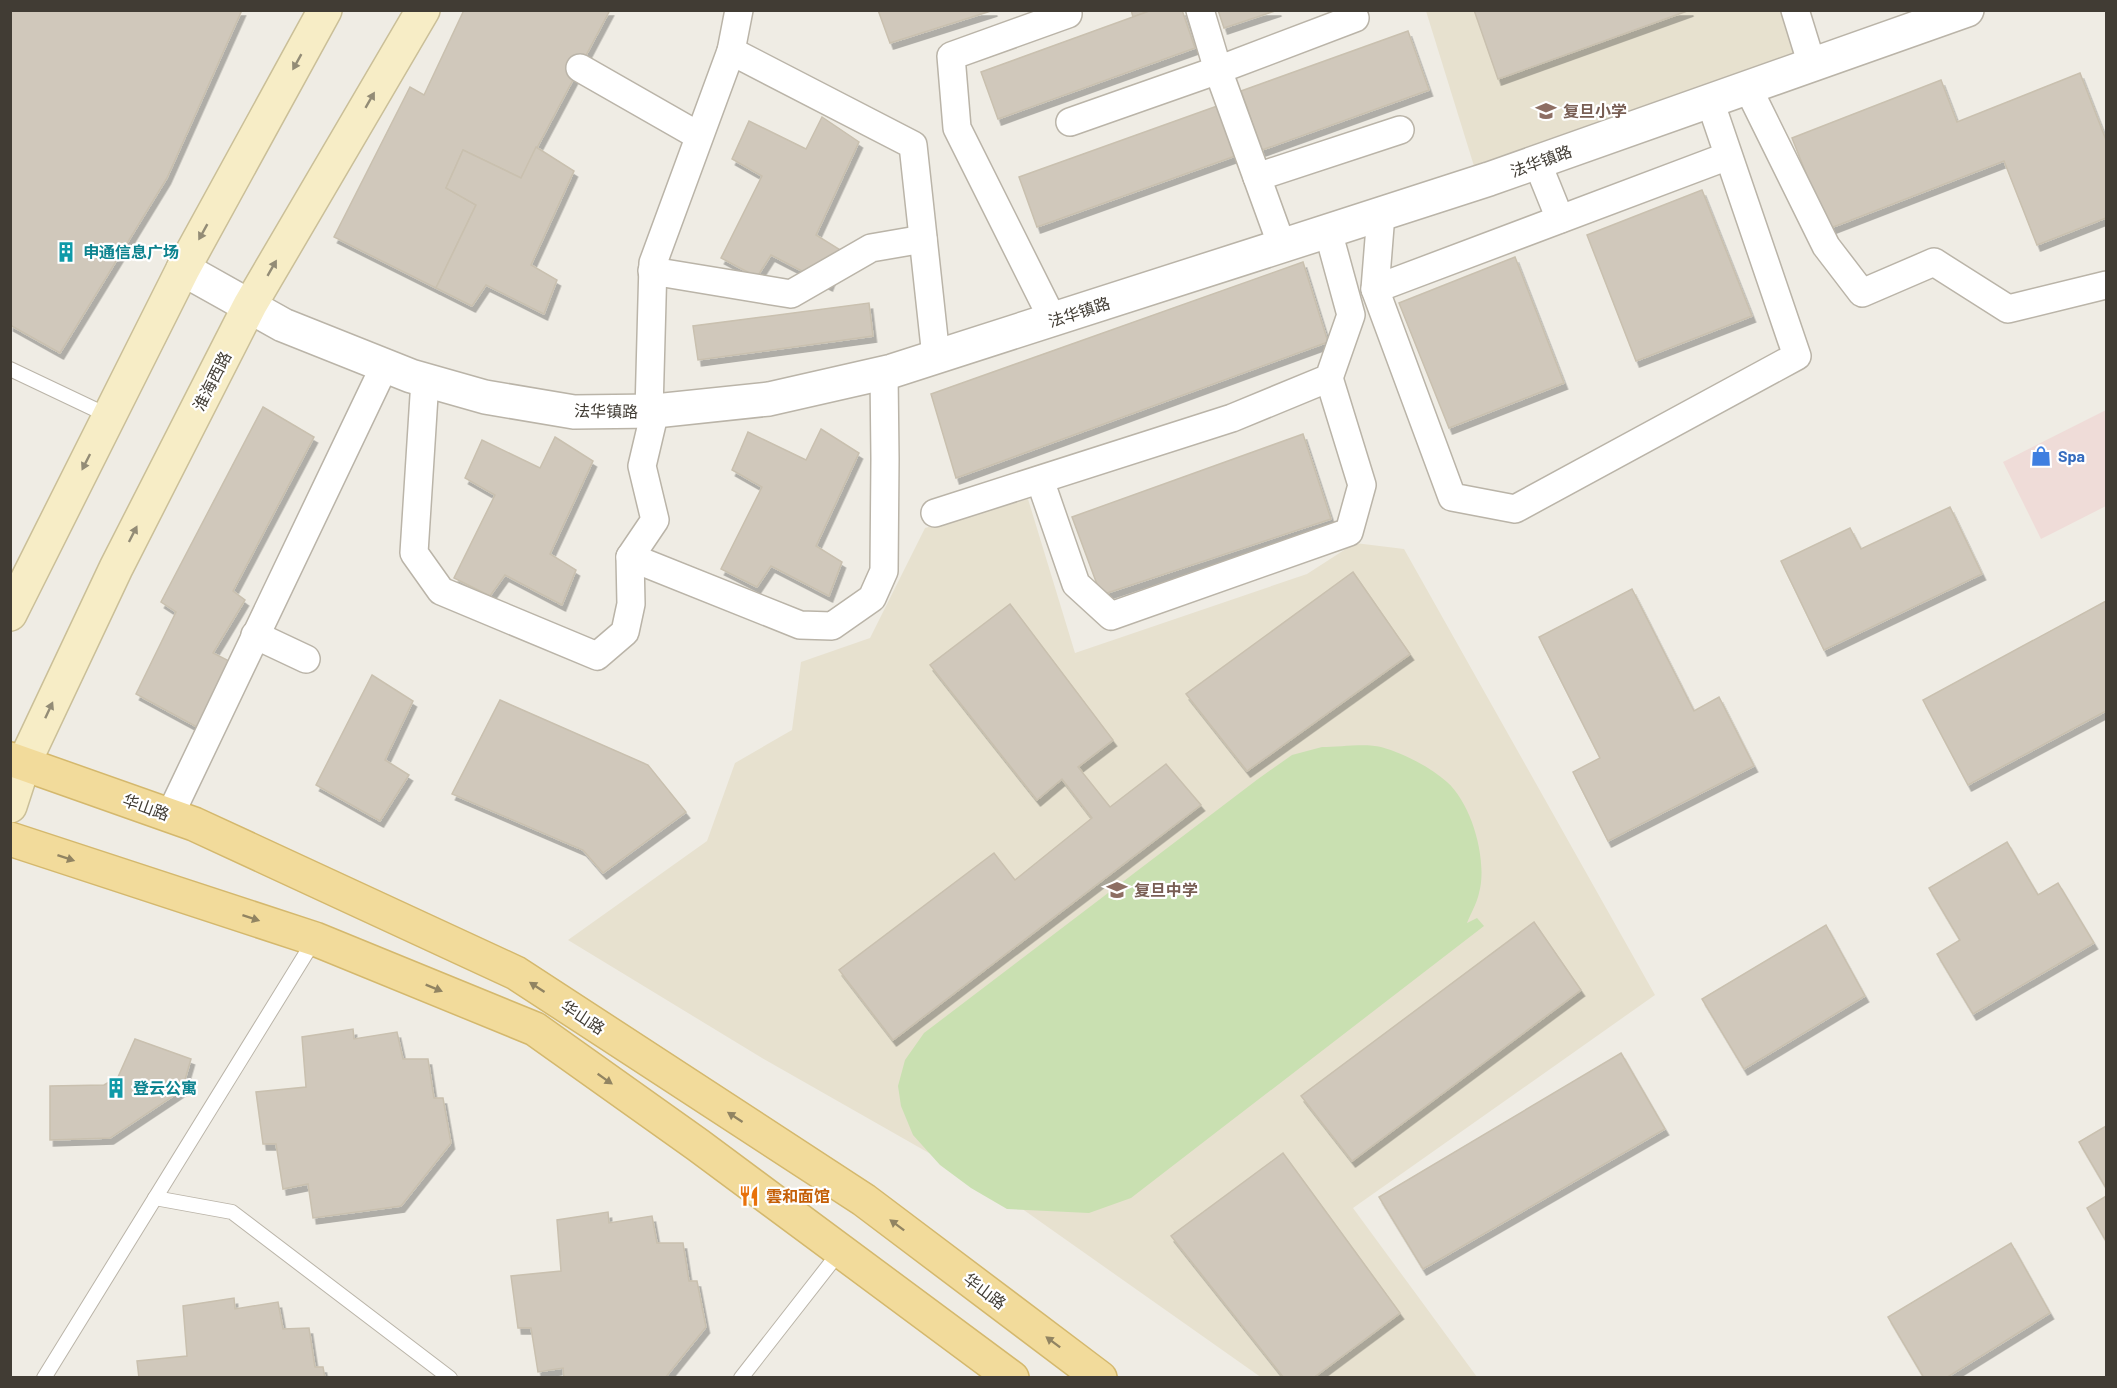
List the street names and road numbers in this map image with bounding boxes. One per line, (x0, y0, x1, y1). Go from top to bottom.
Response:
street label: 法华镇路 (1508, 141, 1574, 180)
street label: 法华镇路 (1045, 293, 1112, 330)
street label: 淮海西路 (189, 348, 235, 414)
street label: 法华镇路 (574, 400, 638, 421)
street label: 华山路 (120, 789, 172, 824)
street label: 华山路 (558, 996, 609, 1038)
street label: 华山路 (960, 1269, 1010, 1313)

